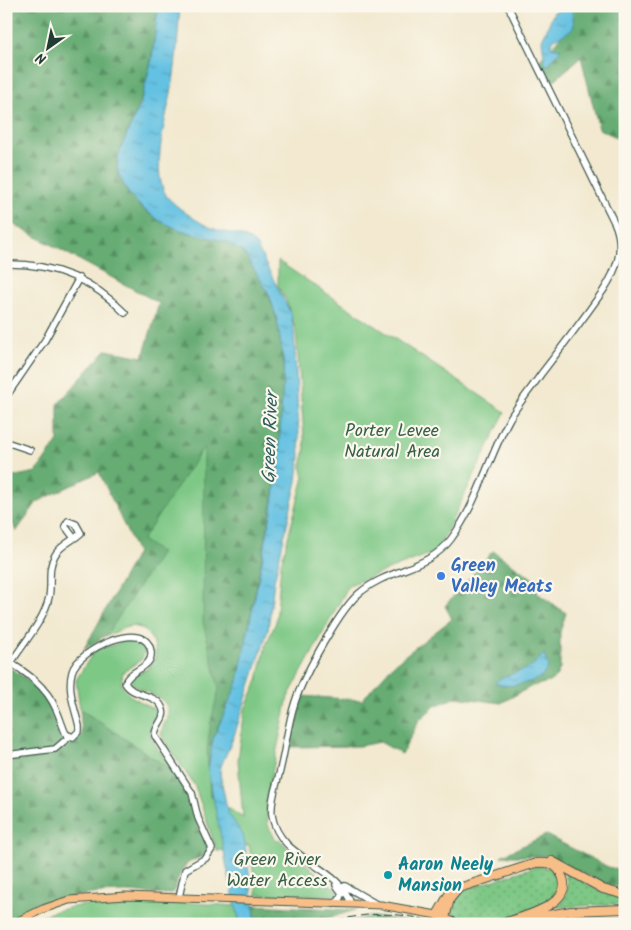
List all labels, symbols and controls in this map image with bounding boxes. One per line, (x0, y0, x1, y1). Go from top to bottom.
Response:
north arrow (22, 22, 72, 72)
text: N (32, 46, 51, 70)
water label: Green River (254, 388, 288, 484)
park label: Porter Levee Natural Area (344, 417, 440, 467)
place label: Green Valley Meats (451, 552, 553, 602)
marker: Green Valley Meats (435, 570, 447, 582)
park label: Green River Water Access (226, 846, 328, 896)
place label: Aaron Neely Mansion (398, 851, 494, 901)
marker: Aaron Neely Mansion (382, 869, 394, 881)

